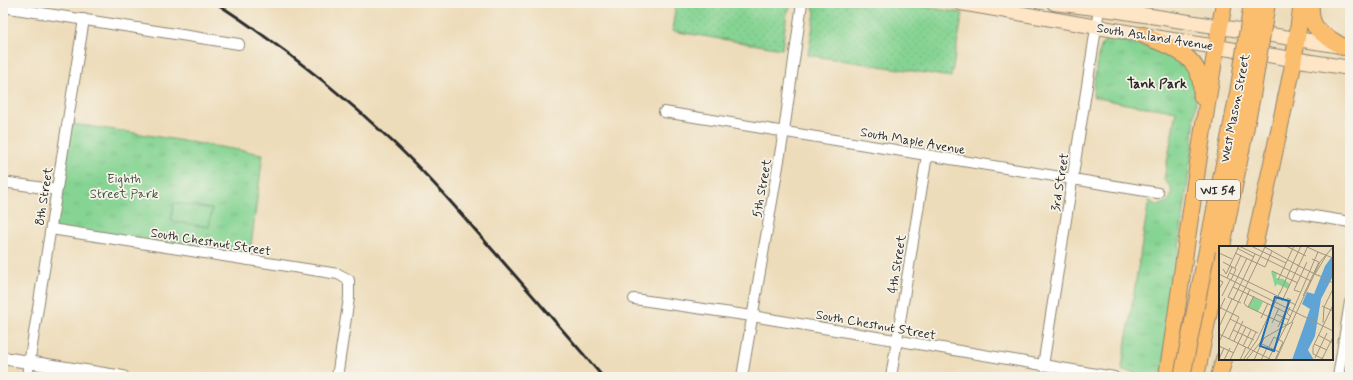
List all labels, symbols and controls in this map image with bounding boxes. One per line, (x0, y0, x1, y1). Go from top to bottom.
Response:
street label: South Ashland Avenue (1095, 20, 1214, 55)
street label: West Mason Street (1217, 52, 1254, 164)
district label: Tank Park (1127, 75, 1187, 93)
street label: South Maple Avenue (859, 124, 967, 159)
street label: 3rd Street (1047, 152, 1073, 213)
street label: 5th Street (749, 157, 776, 219)
street label: 8th Street (31, 165, 58, 227)
park label: Eighth Street Park (90, 171, 159, 203)
road number: WI 54 (1196, 180, 1240, 200)
street label: South Chestnut Street (149, 225, 272, 260)
street label: 4th Street (884, 233, 911, 295)
inset map (1219, 246, 1333, 360)
street label: South Chestnut Street (814, 307, 937, 344)

